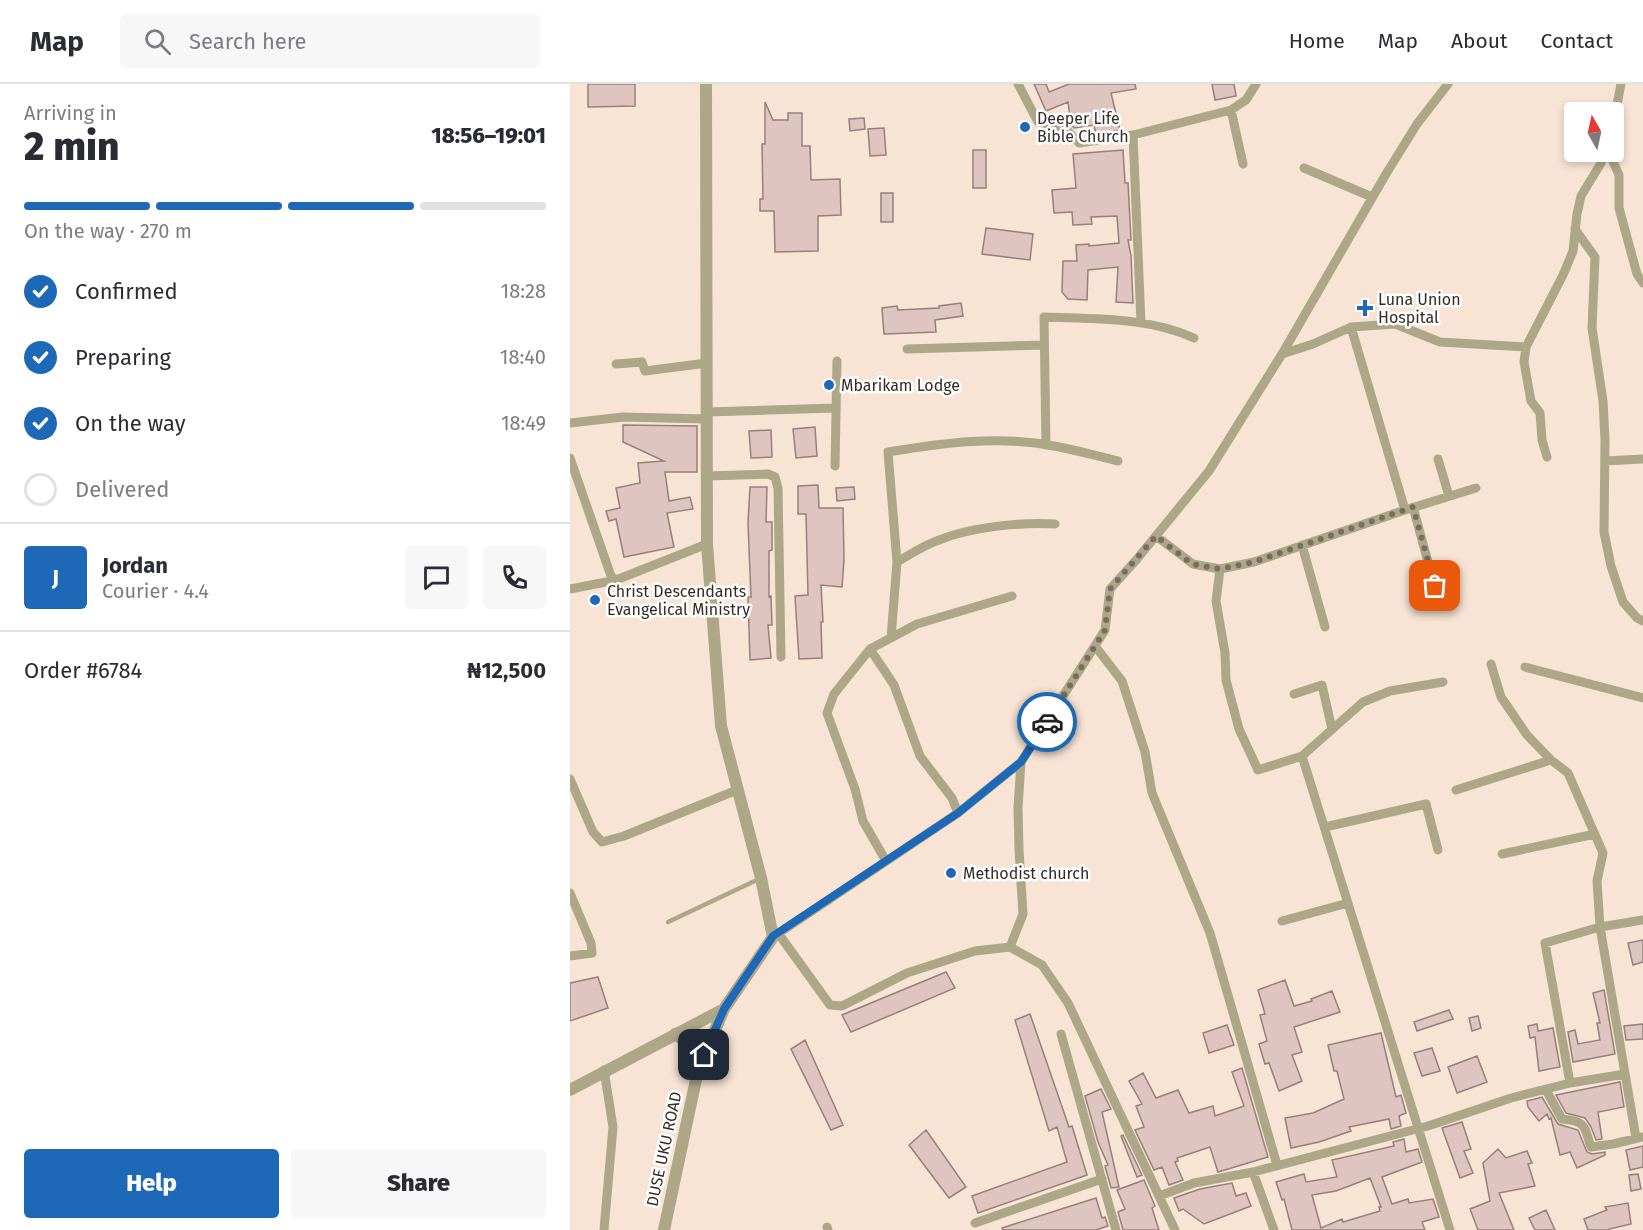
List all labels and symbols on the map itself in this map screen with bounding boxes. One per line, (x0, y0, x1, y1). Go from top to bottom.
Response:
north arrow (1564, 102, 1624, 162)
place label: Deeper Life Bible Church (1037, 109, 1129, 146)
marker: Deeper Life Bible Church (1018, 120, 1032, 134)
place label: Luna Union Hospital (1378, 290, 1461, 327)
marker: Luna Union Hospital (1356, 299, 1374, 317)
place label: Mbarikam Lodge (841, 376, 960, 395)
marker: Mbarikam Lodge (822, 378, 836, 392)
pin (1409, 560, 1460, 611)
place label: Christ Descendants Evangelical Ministry (607, 582, 750, 619)
marker: Christ Descendants Evangelical Ministry (588, 593, 602, 607)
courier (1017, 692, 1077, 752)
place label: Methodist church (963, 864, 1089, 883)
marker: Methodist church (944, 866, 958, 880)
pin (678, 1029, 729, 1080)
street label: DUSE UKU ROAD (643, 1090, 685, 1208)

